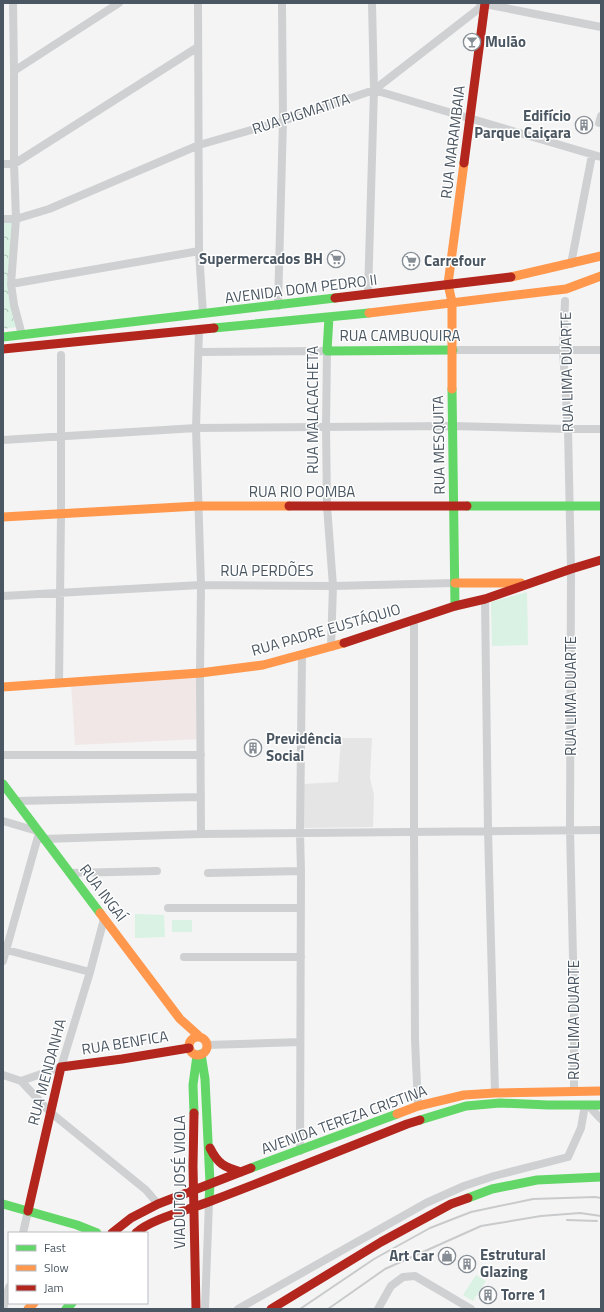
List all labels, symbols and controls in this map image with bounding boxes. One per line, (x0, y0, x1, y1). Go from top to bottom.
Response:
place label: Mulão (485, 30, 526, 53)
bar icon: Mulão (462, 32, 482, 52)
street label: RUA MARAMBAIA (434, 84, 471, 200)
street label: RUA PIGMATITA (249, 87, 353, 140)
place label: Edifício Parque Caiçara (474, 104, 571, 144)
building icon: Edifício Parque Caiçara (574, 115, 594, 135)
place label: Supermercados BH (199, 247, 323, 270)
supermarket icon: Supermercados BH (326, 249, 346, 269)
place label: Carrefour (424, 249, 486, 272)
supermarket icon: Carrefour (401, 251, 421, 271)
street label: AVENIDA DOM PEDRO II (223, 268, 378, 309)
street label: RUA LIMA DUARTE (554, 312, 579, 432)
street label: RUA CAMBUQUIRA (340, 324, 461, 347)
street label: RUA MALACACHETA (301, 346, 324, 474)
street label: RUA MESQUITA (426, 395, 451, 495)
street label: RUA RIO POMBA (249, 480, 355, 503)
street label: RUA PERDÕES (220, 559, 314, 582)
street label: RUA PADRE EUSTÁQUIO (249, 597, 403, 662)
street label: RUA LIMA DUARTE (559, 636, 582, 756)
place label: Previdência Social (266, 727, 342, 767)
building icon: Previdência Social (243, 738, 263, 758)
street label: RUA INGAÍ (74, 859, 133, 927)
street label: RUA LIMA DUARTE (562, 960, 585, 1080)
street label: RUA MENDANHA (21, 1016, 72, 1128)
street label: RUA BENFICA (80, 1024, 170, 1061)
street label: AVENIDA TEREZA CRISTINA (258, 1079, 430, 1160)
street label: VIADUTO JOSÉ VIOLA (168, 1115, 191, 1249)
legend (8, 1232, 148, 1304)
text: Fast (44, 1238, 67, 1257)
place label: Estrutural Glazing (480, 1243, 546, 1283)
place label: Art Car (389, 1244, 434, 1267)
shop icon: Art Car (437, 1246, 457, 1266)
building icon: Estrutural Glazing (457, 1254, 477, 1274)
text: Slow (44, 1258, 69, 1277)
text: Jam (44, 1278, 64, 1297)
place label: Torre 1 (501, 1283, 546, 1306)
building icon: Torre 1 (478, 1285, 498, 1305)

